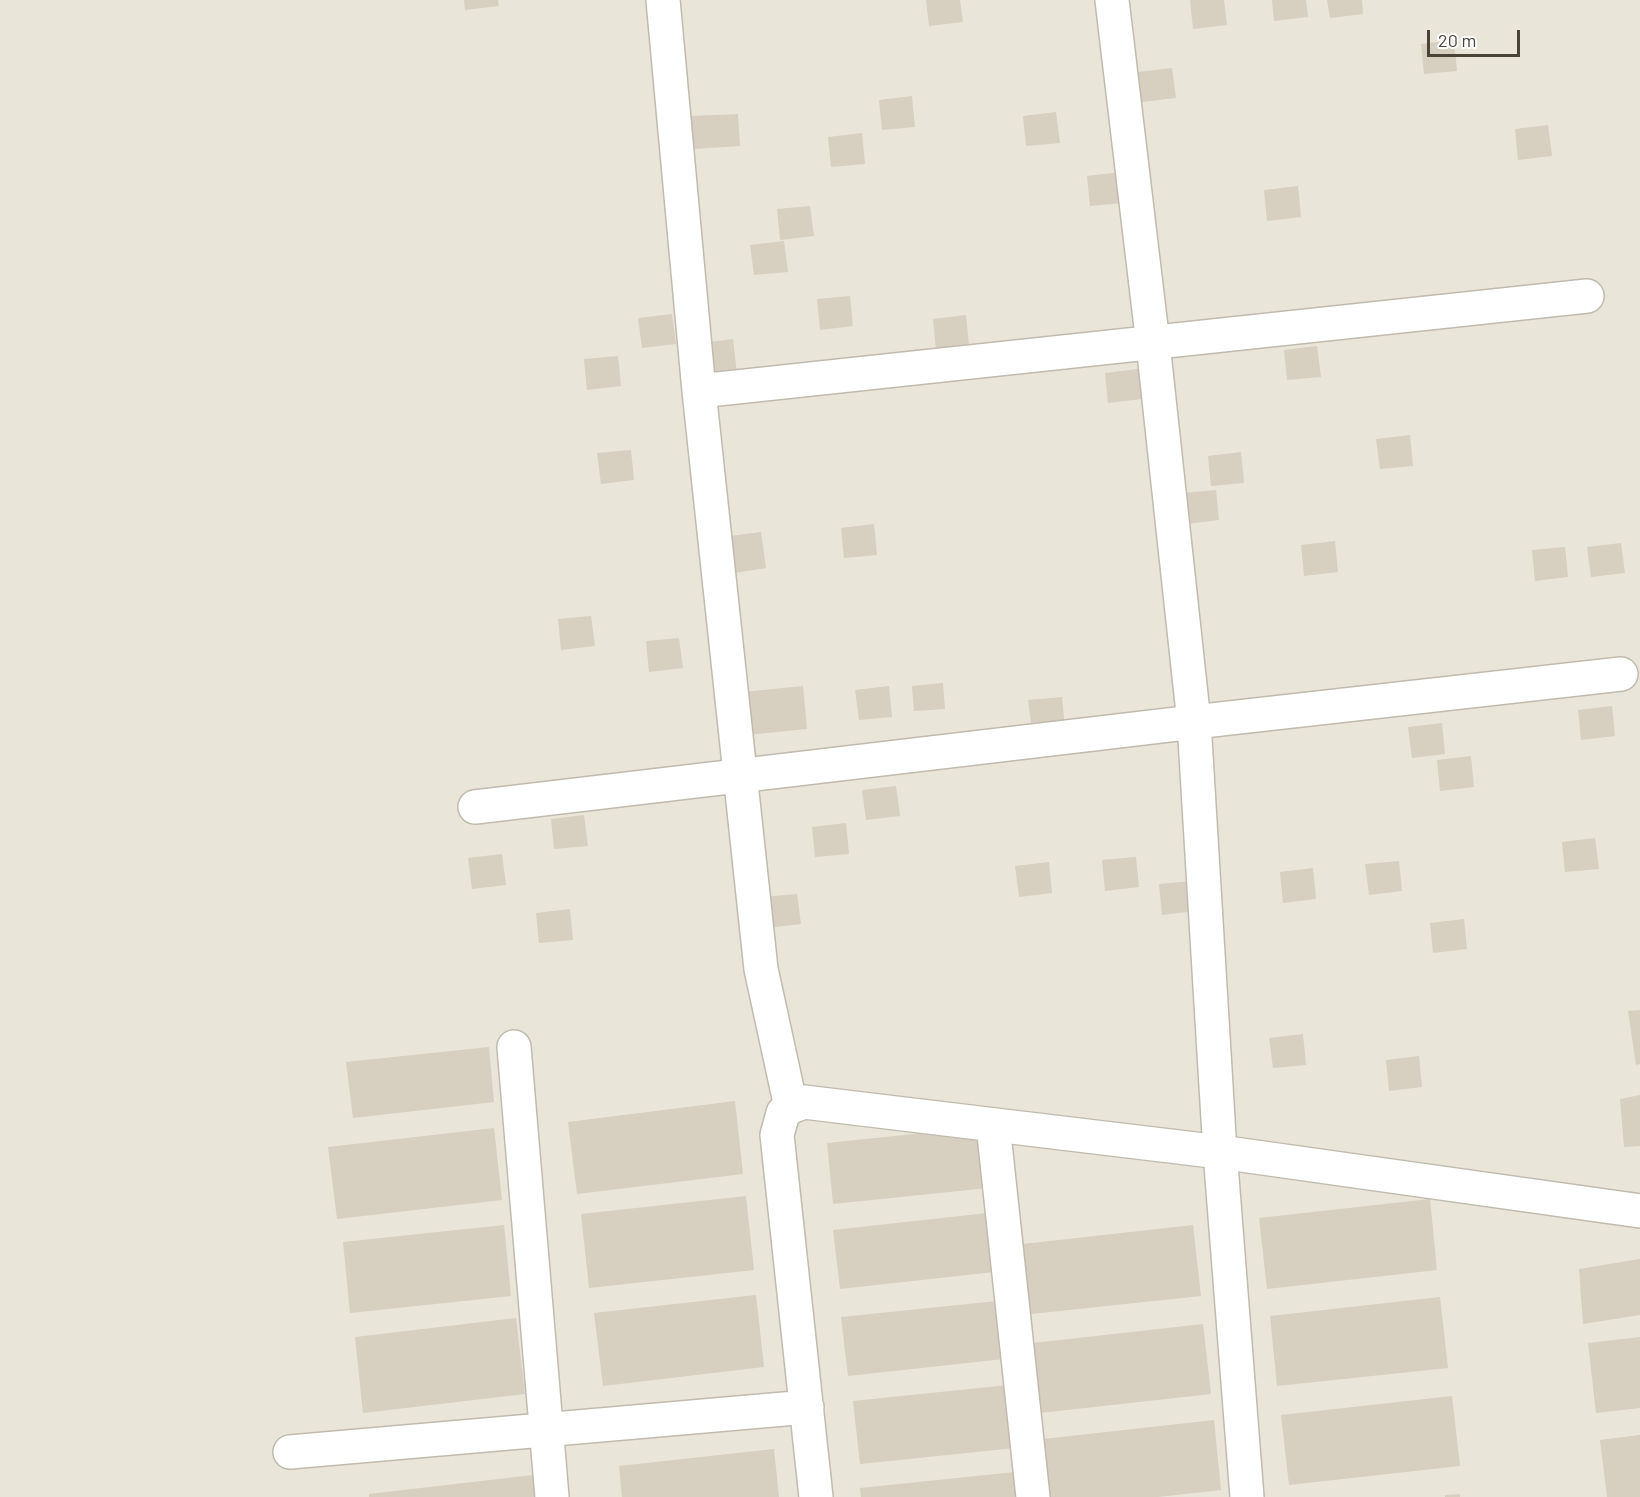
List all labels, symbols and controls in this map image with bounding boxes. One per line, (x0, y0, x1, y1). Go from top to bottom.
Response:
scale bar (1430, 18, 1523, 56)
text: 20 m (1438, 29, 1476, 51)

